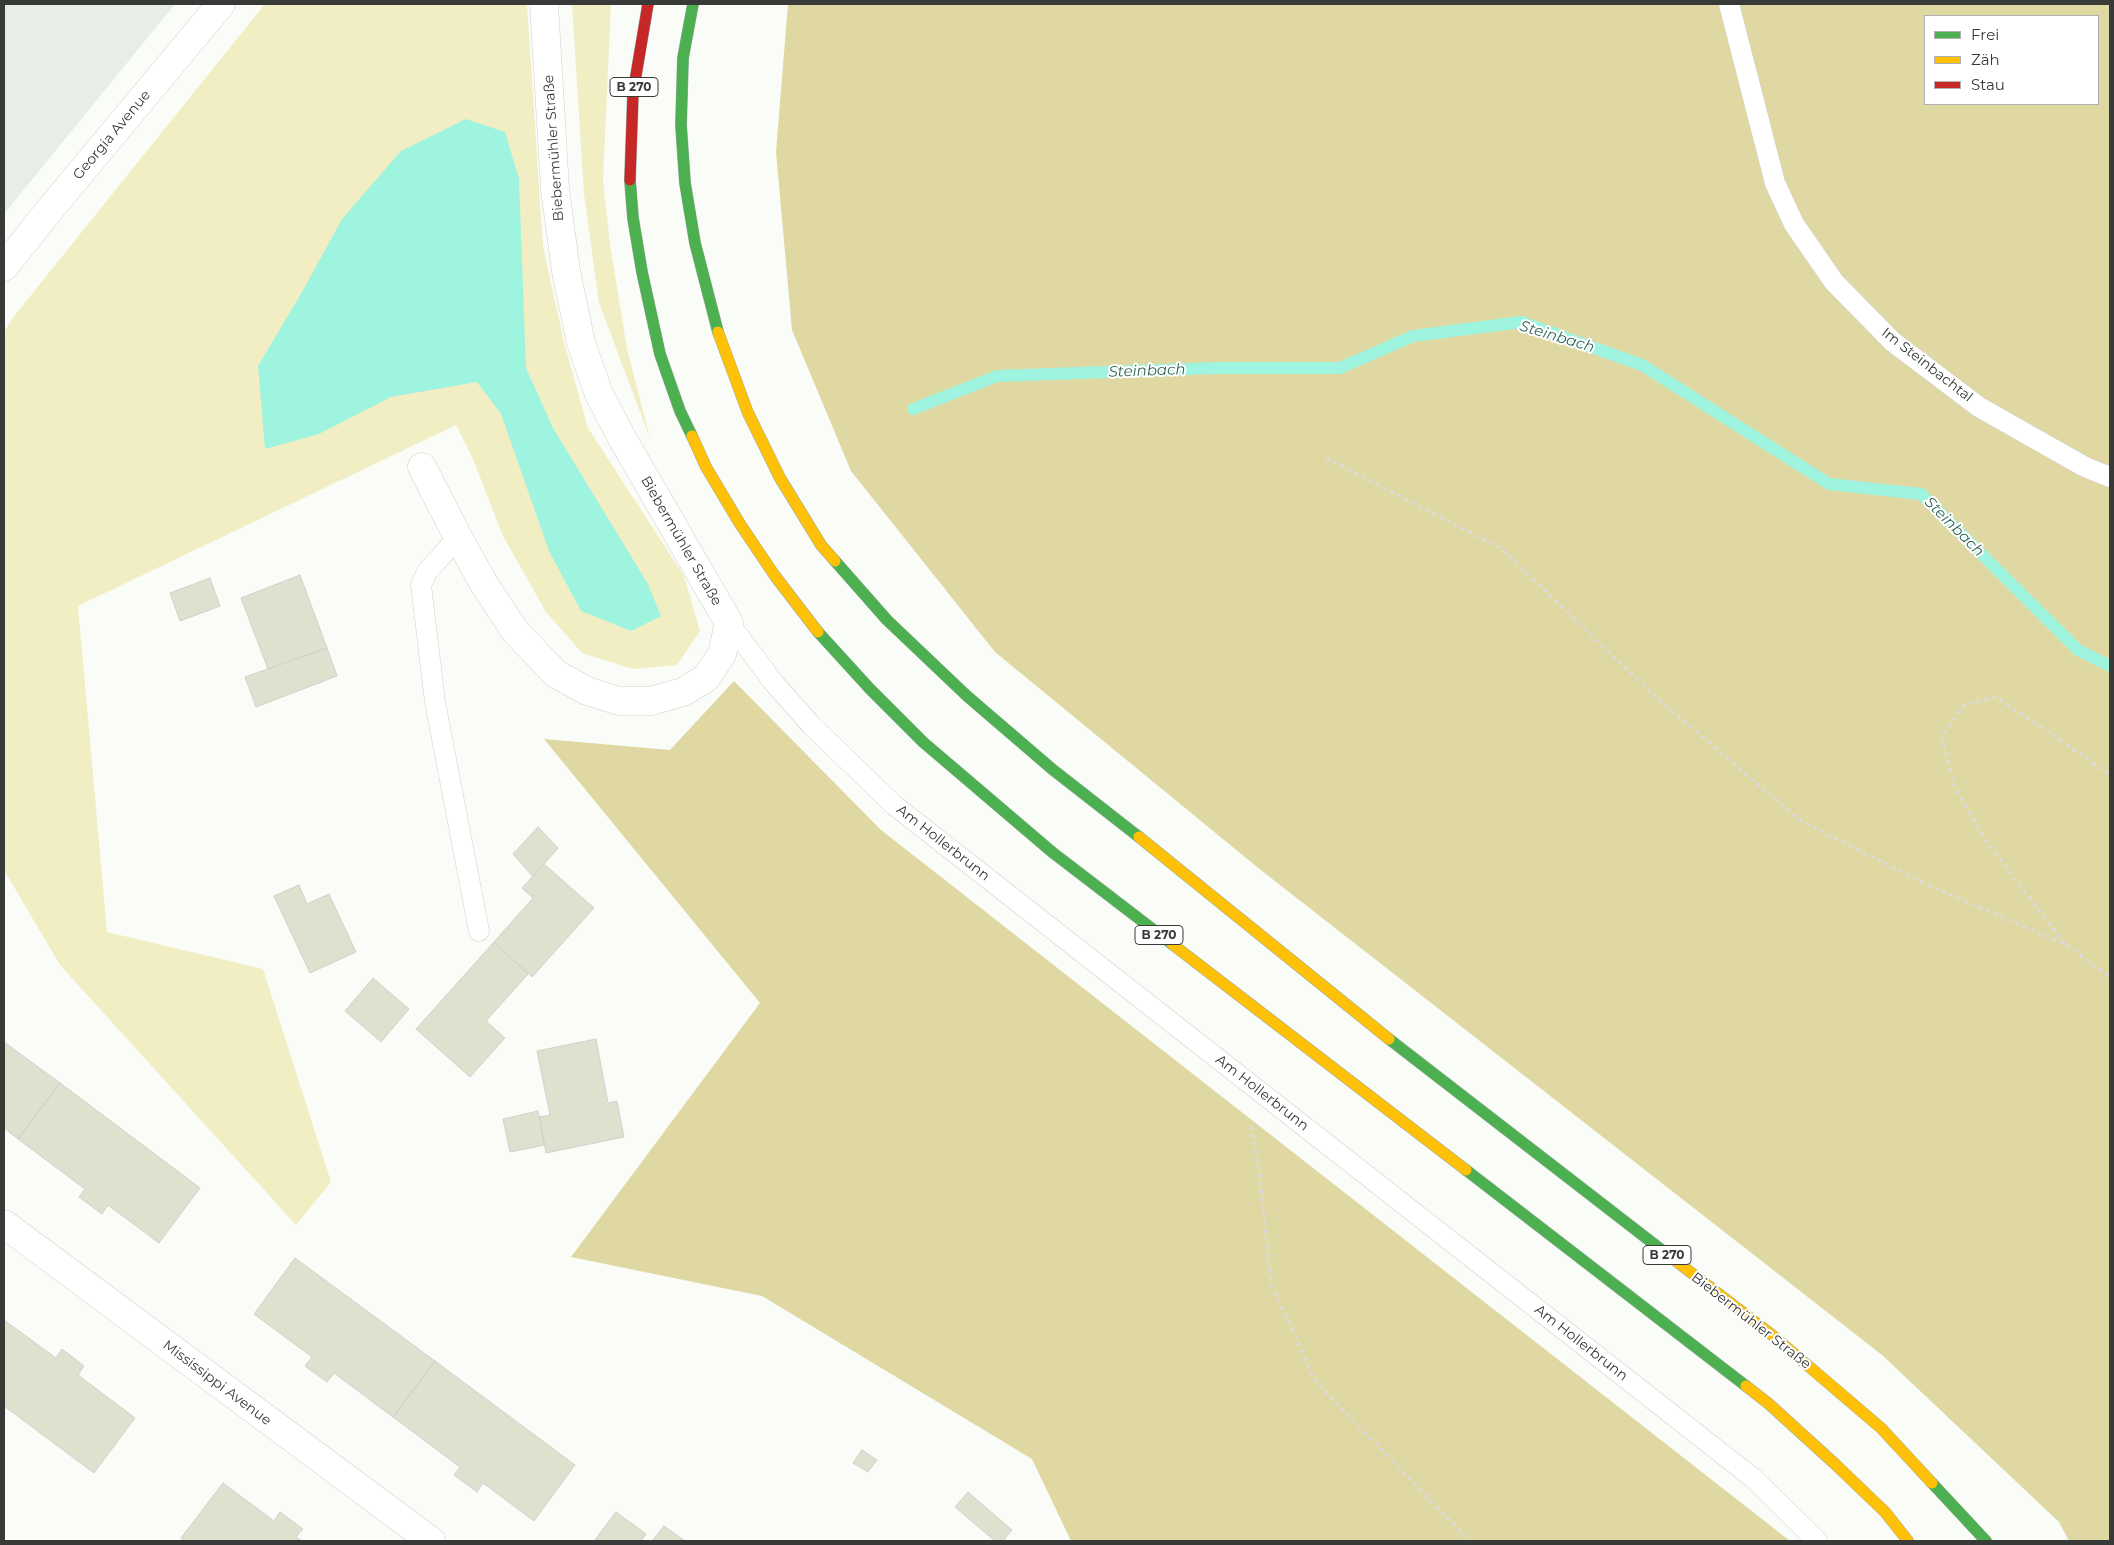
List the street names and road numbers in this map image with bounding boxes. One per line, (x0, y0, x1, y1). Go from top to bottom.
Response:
street label: Biebermühler Straße (540, 74, 568, 222)
road number: B 270 (610, 77, 658, 96)
street label: Georgia Avenue (70, 87, 154, 183)
street label: Im Steinbachtal (1878, 324, 1976, 406)
street label: Biebermühler Straße (637, 473, 725, 609)
street label: Am Hollerbrunn (893, 801, 993, 885)
road number: B 270 (1135, 926, 1183, 944)
street label: Am Hollerbrunn (1212, 1051, 1312, 1135)
road number: B 270 (1643, 1246, 1691, 1264)
street label: Biebermühler Straße (1688, 1269, 1814, 1373)
street label: Am Hollerbrunn (1531, 1301, 1631, 1385)
street label: Mississippi Avenue (160, 1337, 274, 1429)

